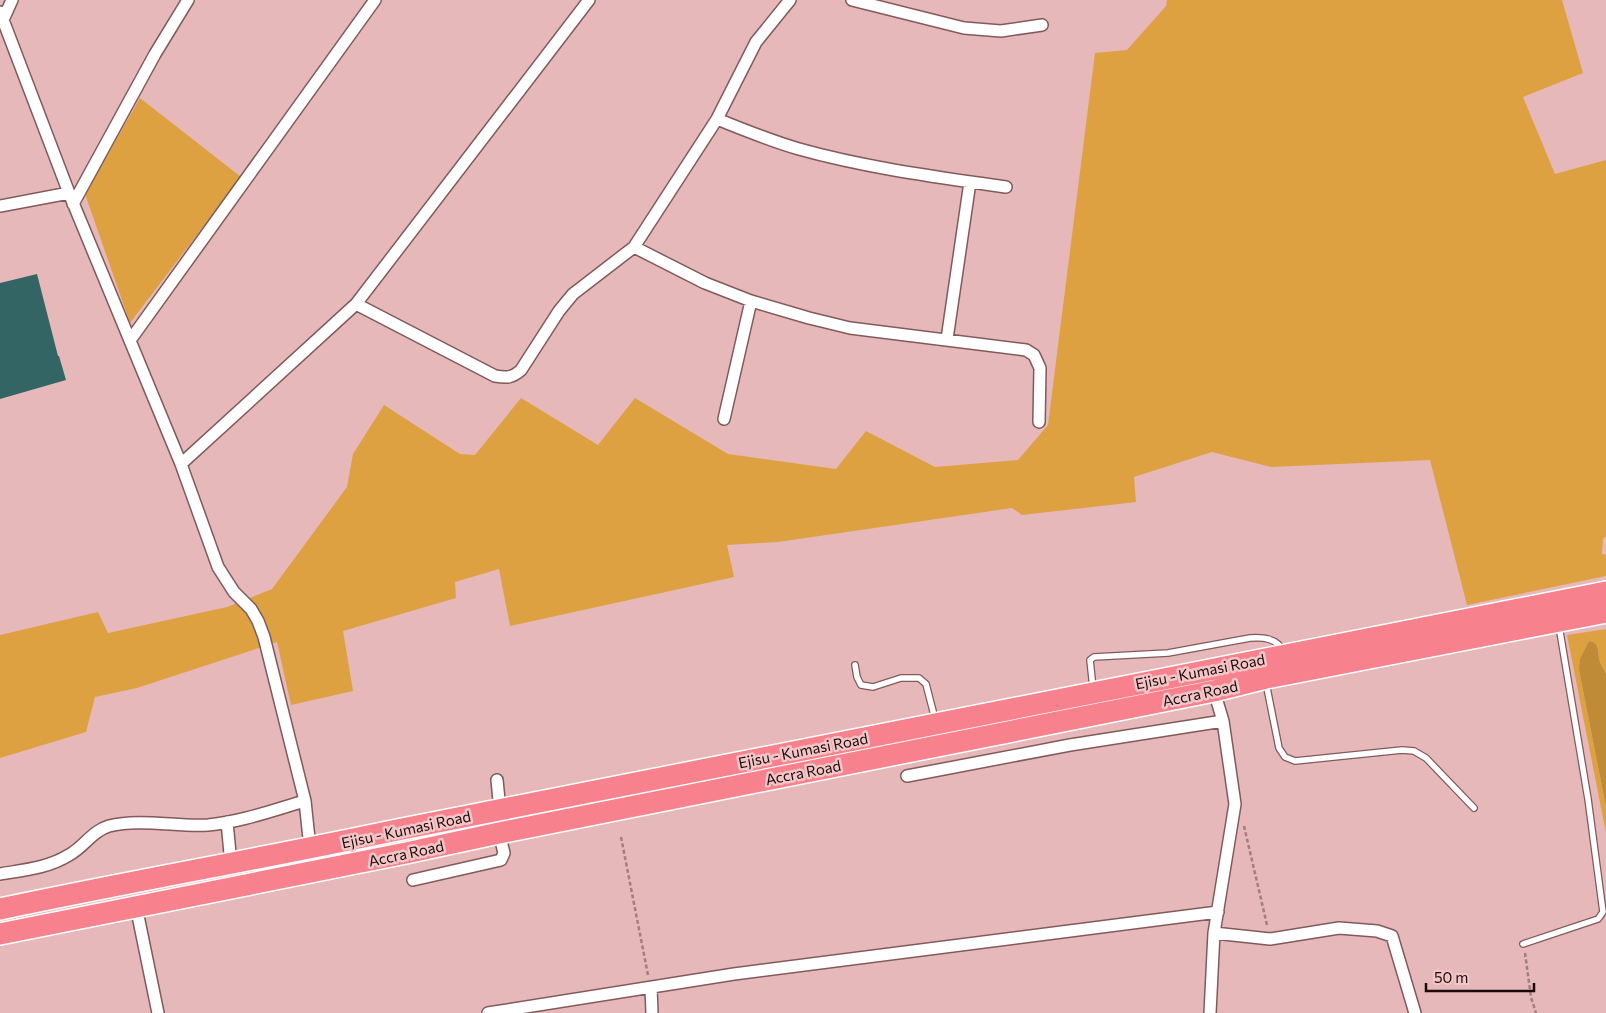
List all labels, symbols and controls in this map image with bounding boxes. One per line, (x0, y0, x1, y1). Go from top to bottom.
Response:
street label: Ejisu - Kumasi Road (1134, 650, 1266, 692)
street label: Accra Road (1161, 676, 1239, 710)
street label: Ejisu - Kumasi Road (737, 729, 869, 771)
street label: Accra Road (764, 756, 842, 788)
street label: Ejisu - Kumasi Road (340, 807, 472, 851)
street label: Accra Road (367, 836, 445, 870)
scale bar (1426, 960, 1534, 992)
text: 50 m (1434, 968, 1468, 986)

